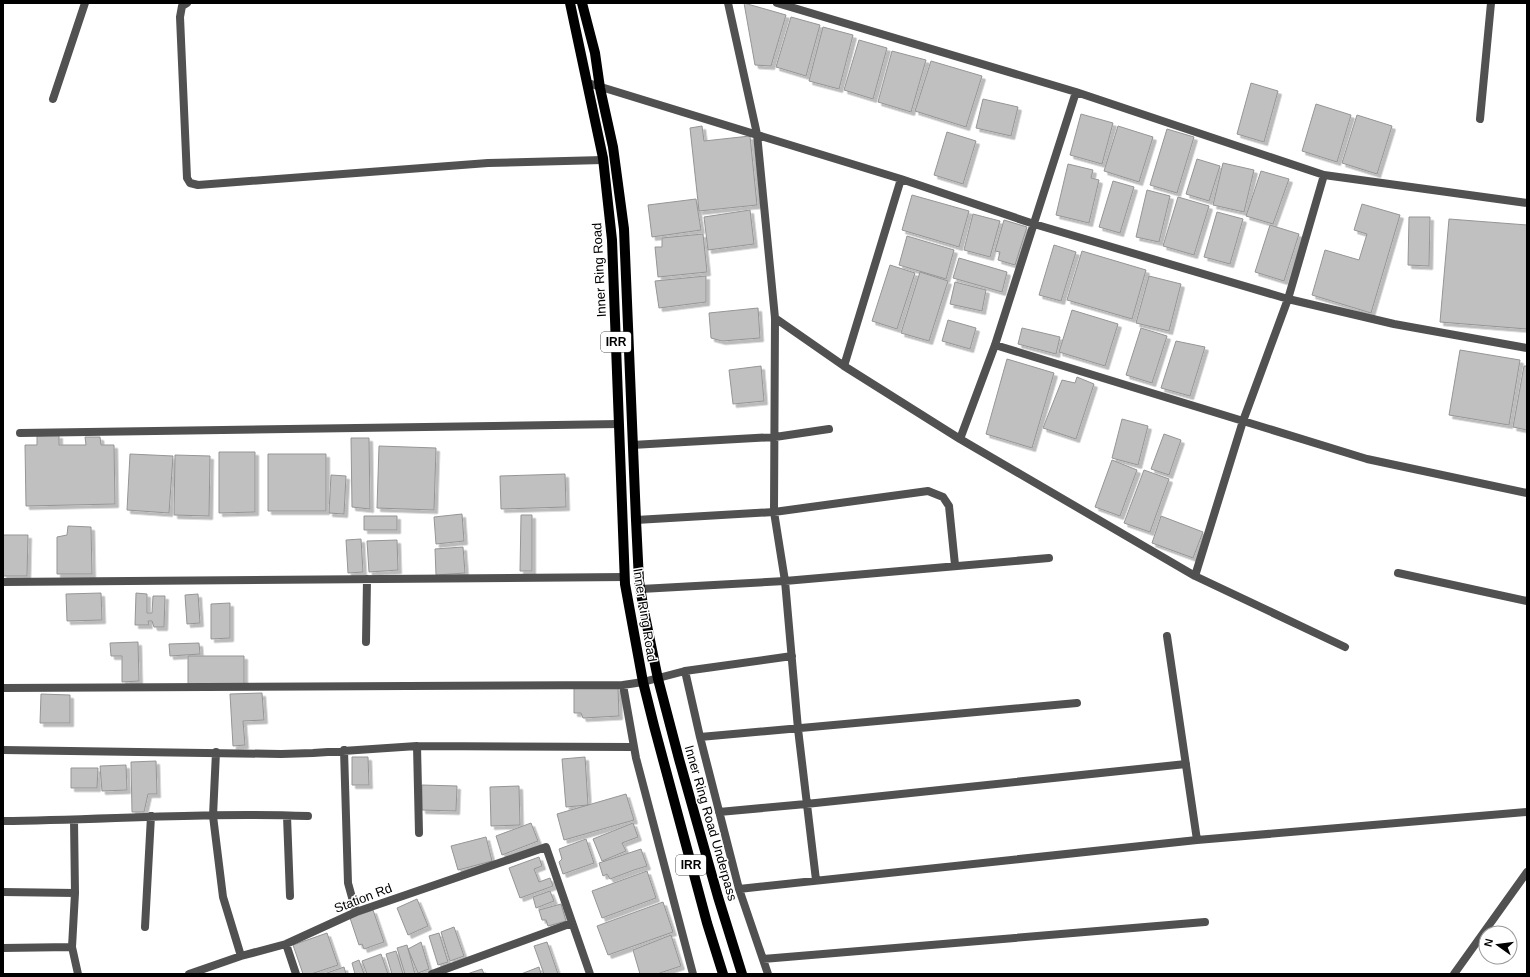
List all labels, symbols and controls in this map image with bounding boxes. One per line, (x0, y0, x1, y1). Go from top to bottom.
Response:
street label: Inner Ring Road (589, 222, 609, 318)
road number: IRR (601, 332, 631, 352)
street label: Inner Ring Road (630, 567, 660, 663)
street label: Inner Ring Road Underpass (682, 743, 741, 903)
road number: IRR (676, 855, 706, 875)
street label: Station Rd (332, 880, 394, 916)
north arrow (1478, 925, 1518, 965)
text: N (1482, 937, 1495, 948)

